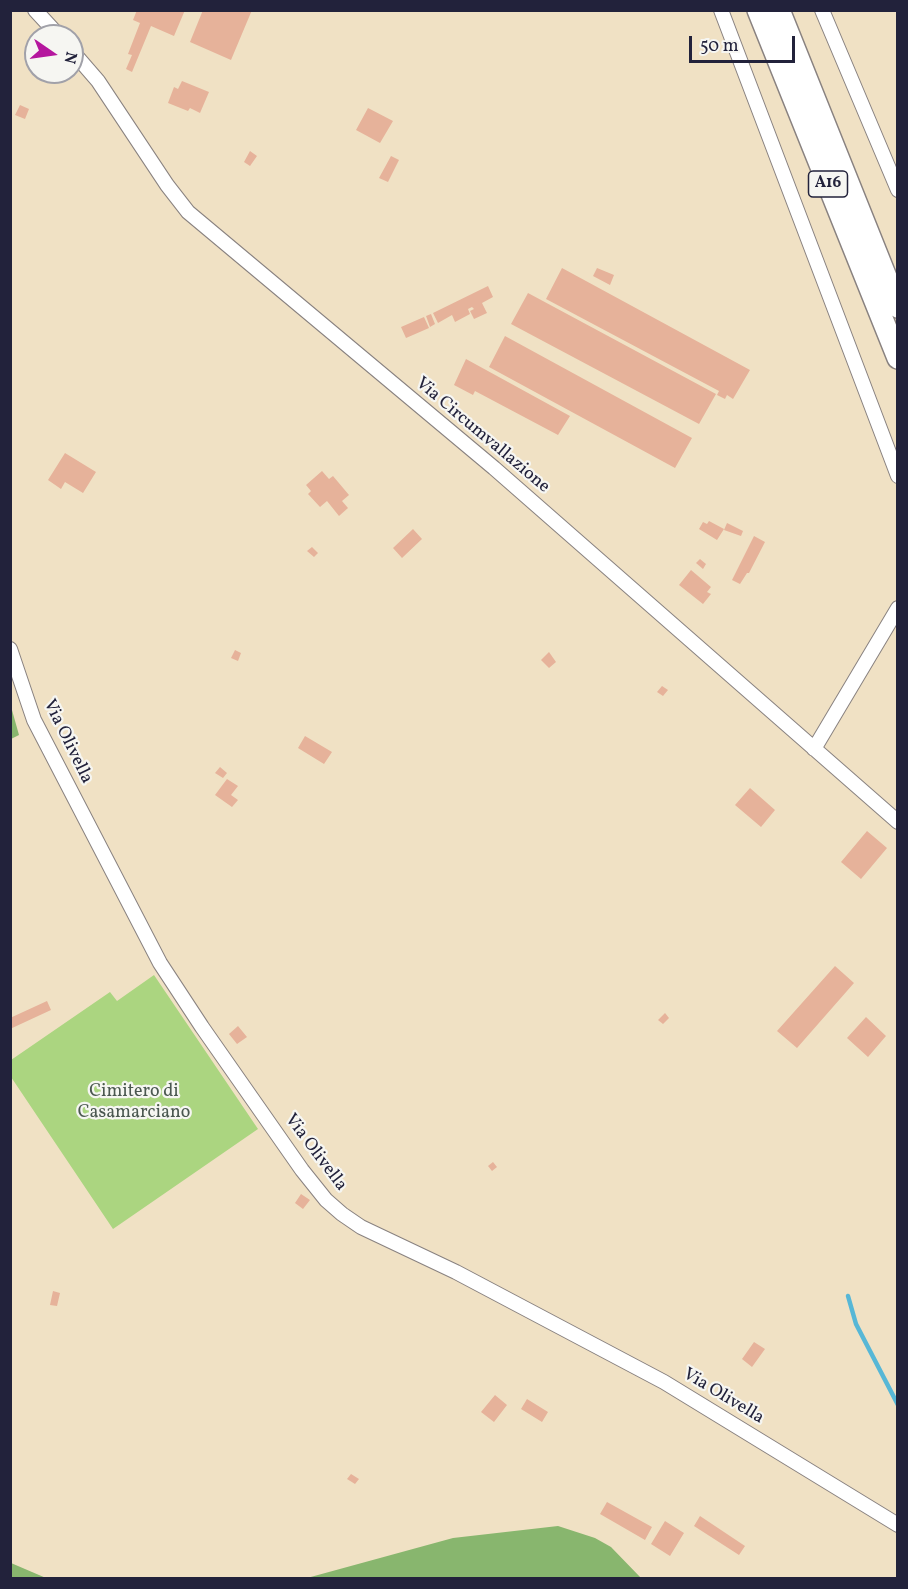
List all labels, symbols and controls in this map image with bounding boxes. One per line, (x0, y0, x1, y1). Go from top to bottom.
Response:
north arrow (24, 24, 84, 84)
scale bar (692, 24, 798, 62)
text: 50 m (700, 34, 739, 59)
text: N (58, 49, 82, 66)
road number: A16 (808, 171, 848, 197)
street label: Via Circumvallazione (410, 373, 554, 499)
street label: Via Olivella (37, 696, 97, 788)
park label: Cimitero di Casamarciano (78, 1082, 190, 1124)
street label: Via Olivella (279, 1110, 351, 1196)
street label: Via Olivella (678, 1364, 768, 1430)

